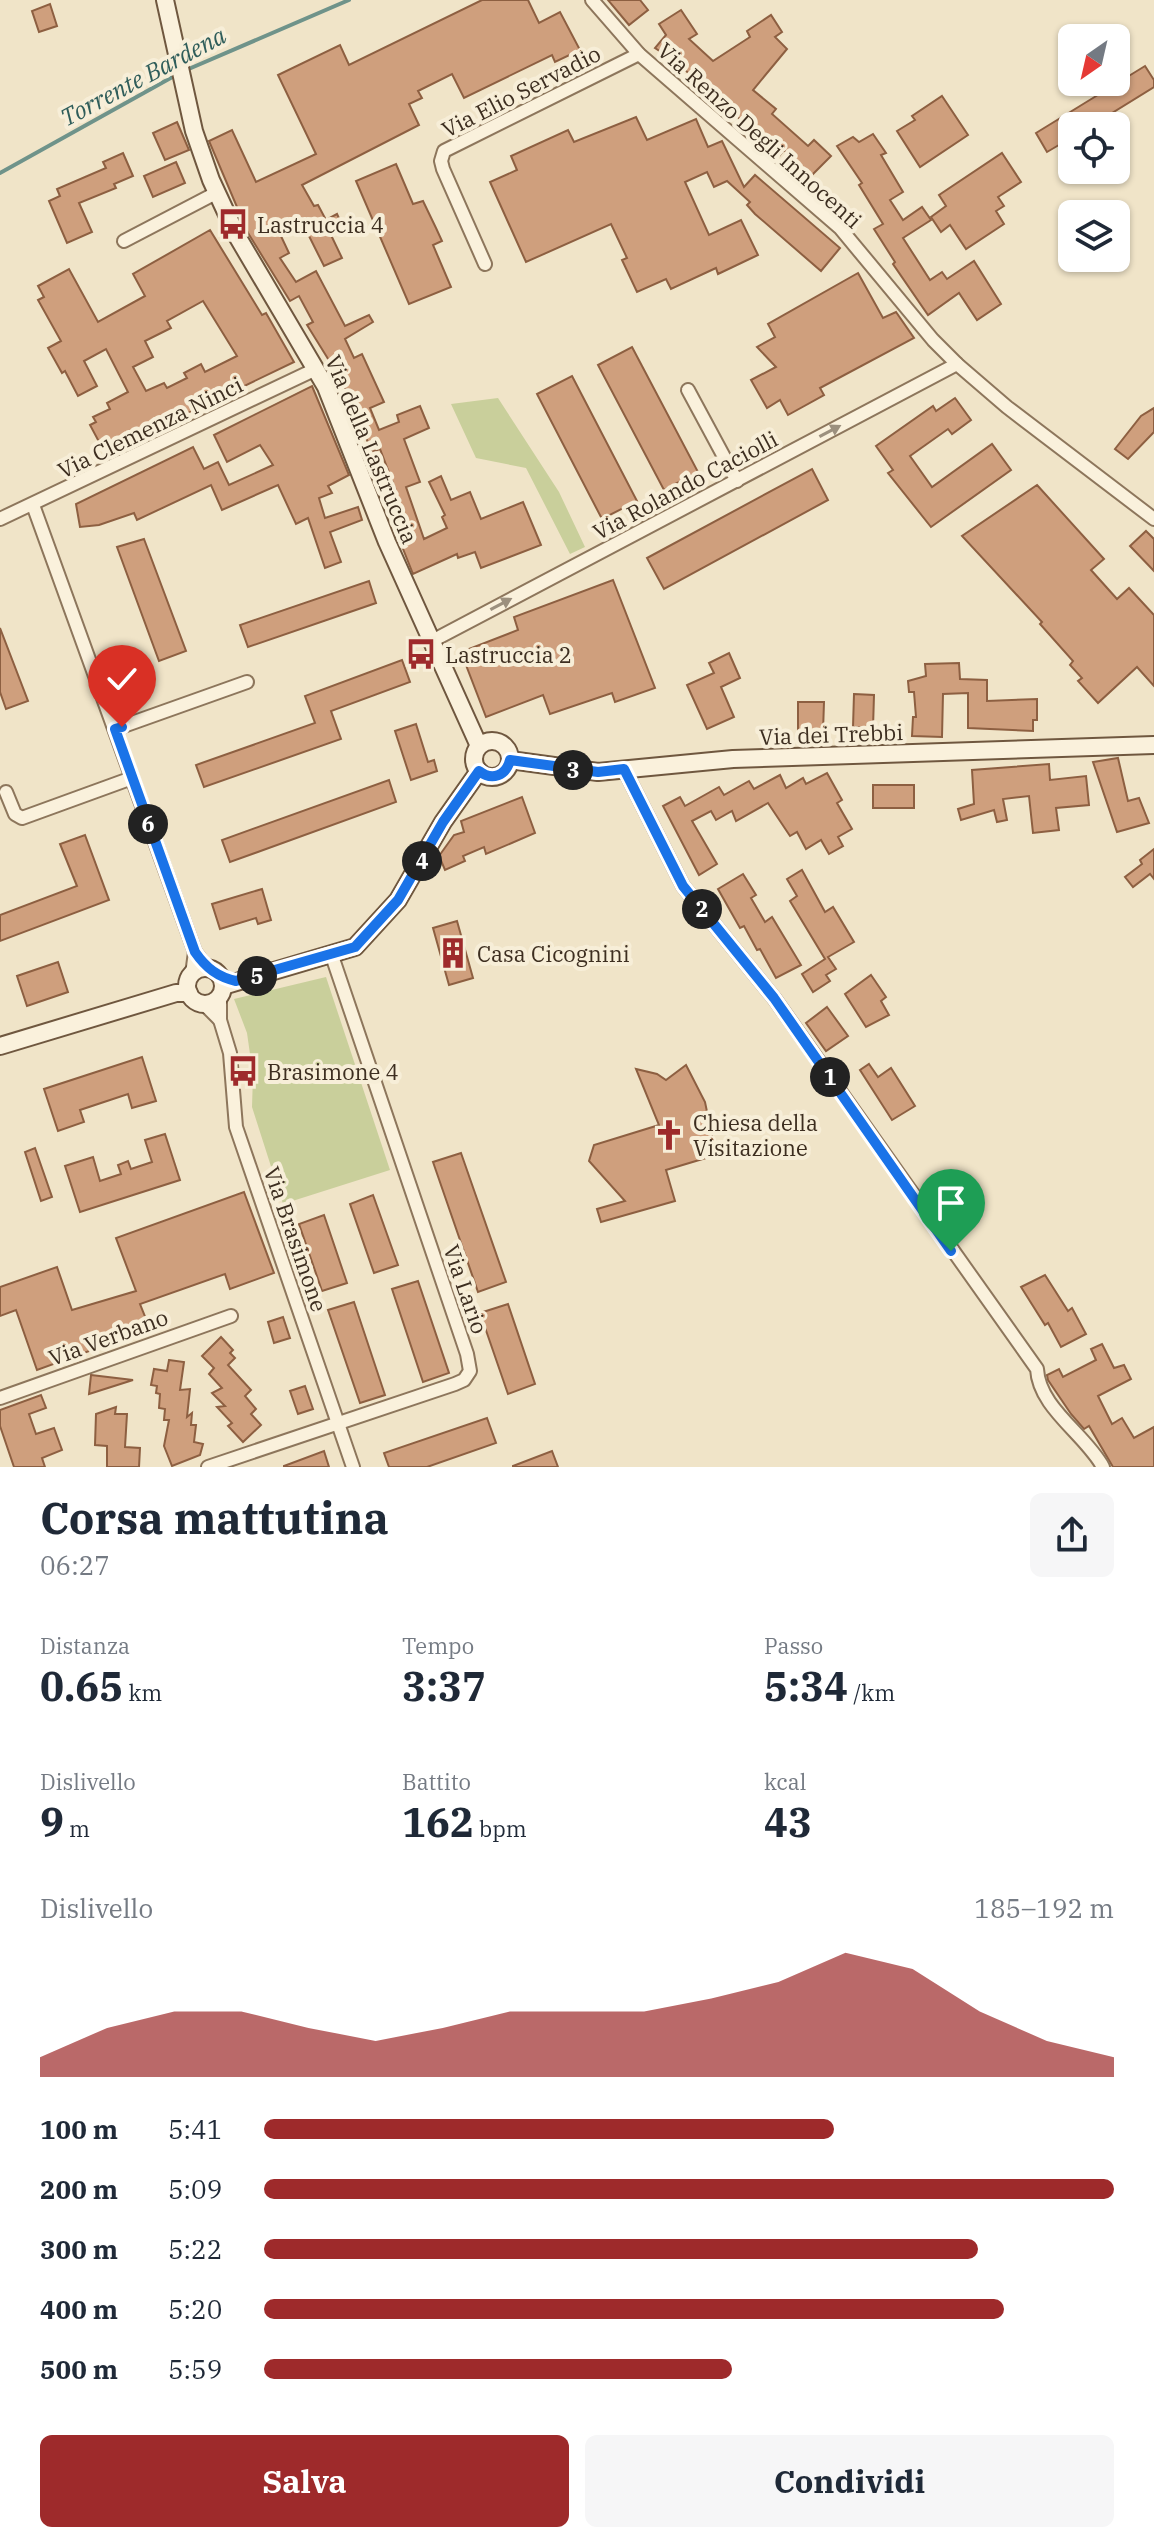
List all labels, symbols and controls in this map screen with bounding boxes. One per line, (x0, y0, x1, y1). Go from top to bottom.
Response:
water label: Torrente Bardena (55, 19, 231, 133)
north arrow (1058, 24, 1130, 96)
map controls (1058, 24, 1130, 272)
street label: Via Renzo Degli Innocenti (652, 36, 868, 234)
street label: Via Elio Servadio (437, 38, 605, 144)
button: locate (1058, 112, 1130, 184)
button: layers (1058, 200, 1130, 272)
bus stop icon: Lastruccia 4 (216, 207, 250, 241)
place label: Lastruccia 4 (257, 210, 384, 239)
street label: Via della Lastruccia (319, 350, 425, 548)
street label: Via Clemenza Ninci (53, 370, 247, 484)
street label: Via Rolando Caciolli (587, 424, 783, 546)
one-way arrow (819, 425, 842, 438)
one-way arrow (490, 598, 512, 612)
bus stop icon: Lastruccia 2 (404, 637, 438, 671)
place label: Lastruccia 2 (445, 640, 572, 669)
pin (88, 645, 156, 727)
icon: check (100, 657, 144, 701)
street label: Via dei Trebbi (758, 717, 904, 751)
pin: 3 (553, 750, 593, 790)
text: 3 (566, 755, 580, 784)
pin: 6 (128, 804, 168, 844)
text: 6 (141, 809, 155, 838)
pin: 4 (402, 841, 442, 881)
text: 4 (415, 846, 429, 875)
pin: 2 (682, 889, 722, 929)
text: 2 (695, 894, 709, 923)
building icon: Casa Cicognini (436, 936, 470, 970)
place label: Casa Cicognini (477, 939, 630, 968)
pin: 5 (237, 956, 277, 996)
text: 5 (250, 961, 264, 990)
bus stop icon: Brasimone 4 (226, 1054, 260, 1088)
place label: Brasimone 4 (267, 1057, 399, 1086)
pin: 1 (810, 1057, 850, 1097)
text: 1 (823, 1062, 837, 1091)
place label: Chiesa della Visitazione (693, 1108, 818, 1162)
church icon: Chiesa della Visitazione (652, 1118, 686, 1152)
street label: Via Brasimone (258, 1163, 334, 1315)
pin (917, 1169, 985, 1251)
icon: arrive (929, 1181, 973, 1225)
street label: Via Lario (437, 1241, 495, 1337)
street label: Via Verbano (44, 1302, 172, 1372)
text: Corsa mattutina (40, 1489, 389, 1546)
button: share (1030, 1493, 1114, 1577)
text: 06:27 (40, 1548, 110, 1582)
text: Distanza (40, 1631, 130, 1660)
text: Tempo (402, 1631, 474, 1660)
text: Passo (764, 1631, 823, 1660)
text: 0.65 (40, 1660, 123, 1712)
text: 3:37 (402, 1660, 486, 1712)
text: 5:34 (764, 1660, 848, 1712)
text: km (123, 1678, 162, 1707)
text: /km (848, 1678, 895, 1707)
text: Dislivello (40, 1767, 136, 1796)
text: Battito (402, 1767, 471, 1796)
text: kcal (764, 1767, 806, 1796)
text: 9 (40, 1796, 64, 1848)
text: 162 (402, 1796, 474, 1848)
text: 43 (764, 1796, 812, 1848)
text: m (64, 1814, 90, 1843)
text: bpm (474, 1814, 527, 1843)
text: Dislivello (40, 1891, 153, 1925)
text: 185–192 m (974, 1891, 1114, 1925)
text: 100 m (40, 2112, 118, 2146)
text: 5:41 (168, 2112, 222, 2146)
text: 200 m (40, 2172, 118, 2206)
text: 5:09 (168, 2172, 222, 2206)
text: 300 m (40, 2232, 118, 2266)
text: 5:22 (168, 2232, 222, 2266)
text: 400 m (40, 2292, 118, 2326)
text: 5:20 (168, 2292, 222, 2326)
text: 500 m (40, 2352, 118, 2386)
text: 5:59 (168, 2352, 222, 2386)
button: Salva (40, 2435, 569, 2527)
button: Condividi (585, 2435, 1114, 2527)

